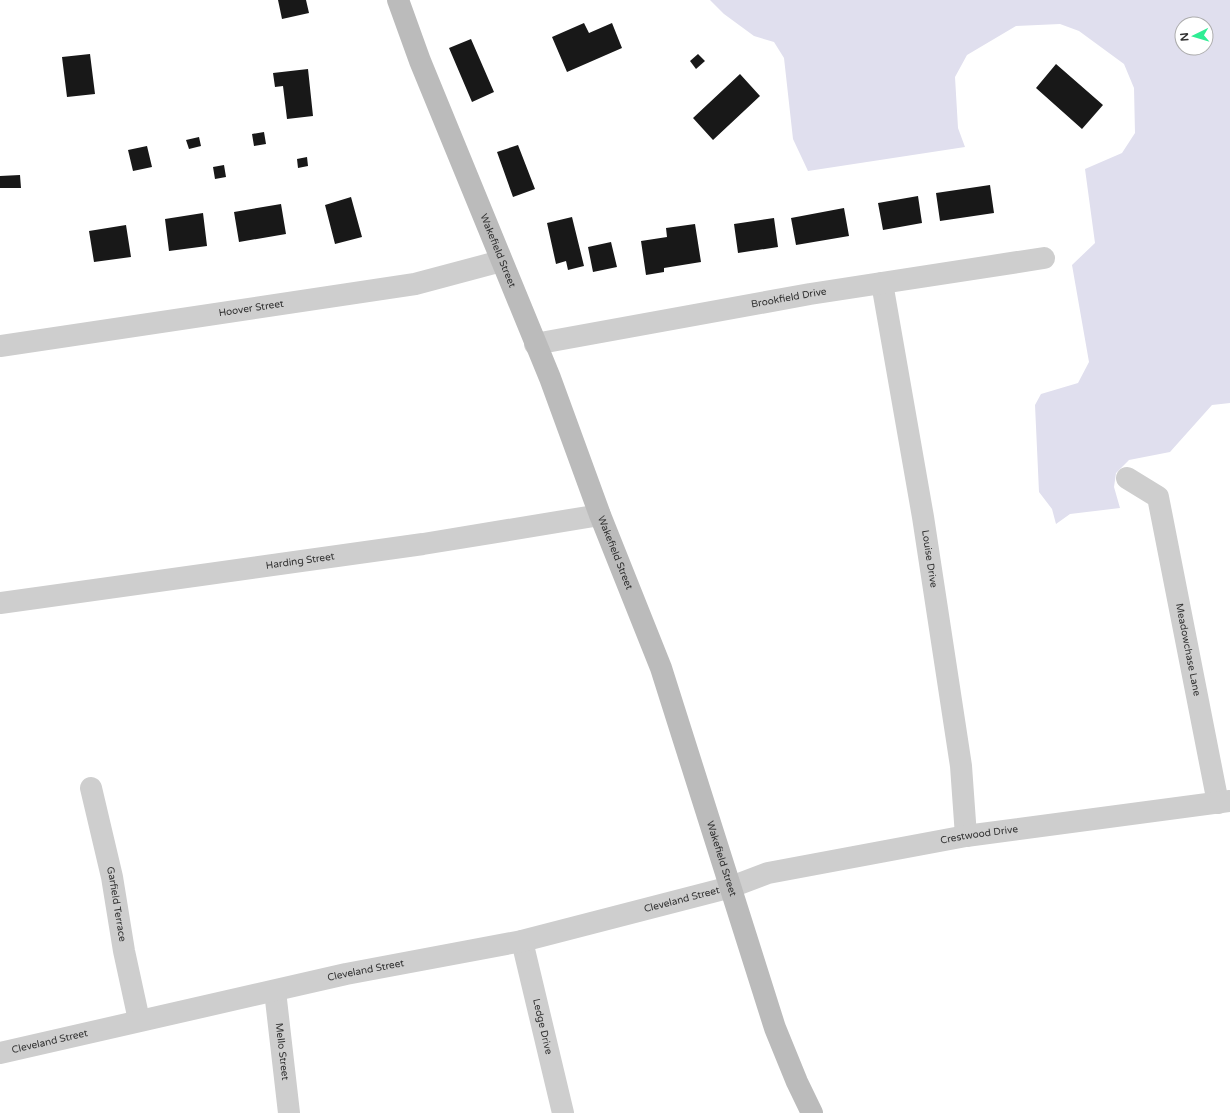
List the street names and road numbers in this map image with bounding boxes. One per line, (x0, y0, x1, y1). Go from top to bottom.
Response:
street label: Wakefield Street (477, 212, 518, 290)
street label: Brookfield Drive (750, 285, 828, 311)
street label: Hoover Street (218, 298, 285, 319)
street label: Wakefield Street (595, 514, 635, 592)
street label: Louise Drive (919, 529, 940, 589)
street label: Harding Street (265, 550, 335, 572)
street label: Meadowchase Lane (1173, 602, 1203, 697)
street label: Wakefield Street (704, 819, 739, 898)
street label: Crestwood Drive (939, 823, 1019, 847)
street label: Garfield Terrace (104, 865, 128, 943)
street label: Cleveland Street (643, 884, 721, 915)
street label: Cleveland Street (326, 957, 405, 984)
street label: Ledge Drive (530, 997, 555, 1056)
street label: Mello Street (273, 1022, 291, 1081)
street label: Cleveland Street (10, 1027, 89, 1056)

